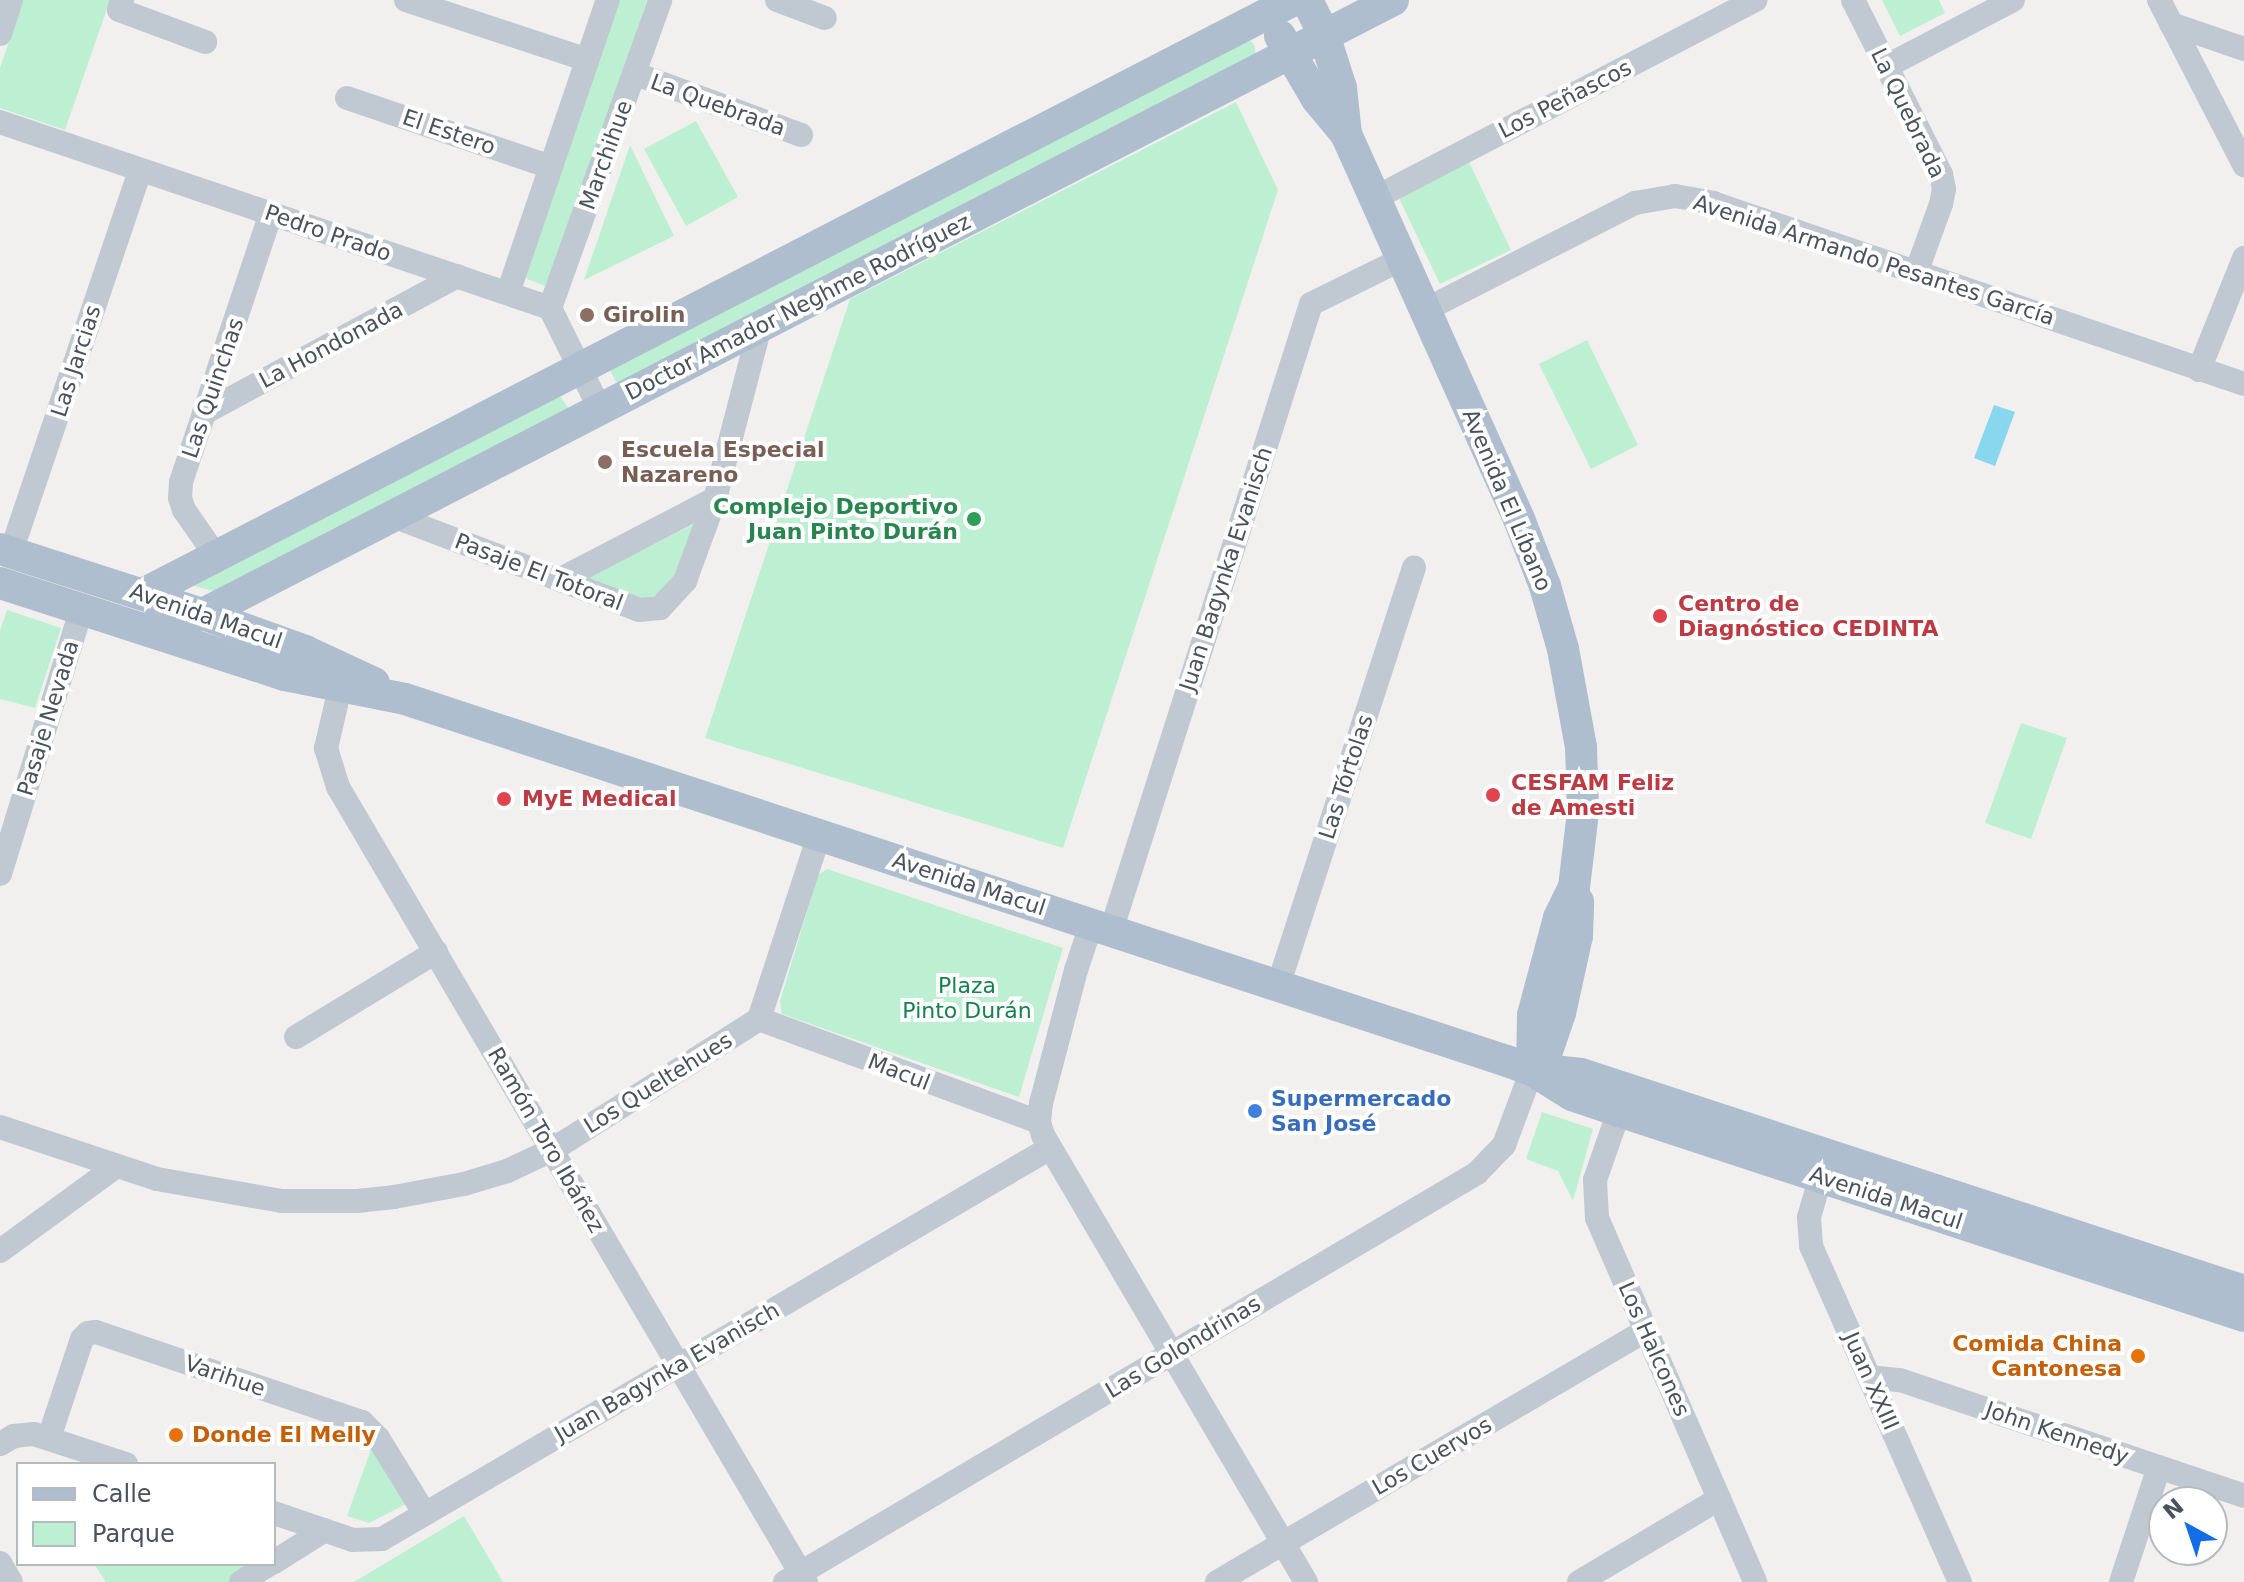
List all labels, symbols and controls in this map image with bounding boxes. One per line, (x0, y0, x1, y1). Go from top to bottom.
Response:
street label: La Quebrada (1865, 44, 1951, 182)
street label: Los Peñascos (1494, 54, 1636, 144)
street label: La Quebrada (647, 68, 789, 142)
street label: Marchihue (574, 97, 638, 213)
street label: El Estero (399, 104, 499, 160)
street label: Avenida Armando Pesantes García (1690, 189, 2058, 331)
street label: Pedro Prado (261, 199, 395, 267)
street label: Doctor Amador Neghme Rodríguez (621, 208, 975, 406)
street label: La Hondonada (255, 296, 407, 394)
street label: Las Jarcias (46, 302, 106, 420)
place label: Girolin (603, 302, 685, 328)
marker: Girolin (578, 306, 596, 324)
street label: Las Quinchas (177, 314, 249, 462)
street label: Avenida El Líbano (1457, 405, 1557, 595)
place label: Escuela Especial Nazareno (621, 436, 825, 488)
street label: Juan Bagynka Evanisch (1174, 444, 1278, 694)
marker: Escuela Especial Nazareno (596, 453, 614, 471)
place label: Complejo Deportivo Juan Pinto Durán (713, 493, 958, 544)
marker: Complejo Deportivo Juan Pinto Durán (965, 510, 983, 528)
street label: Pasaje El Totoral (451, 528, 627, 616)
street label: Avenida Macul (126, 578, 286, 654)
place label: Centro de Diagnóstico CEDINTA (1678, 590, 1938, 642)
marker: Centro de Diagnóstico CEDINTA (1649, 605, 1671, 627)
street label: Pasaje Nevada (12, 637, 84, 799)
street label: Las Tórtolas (1313, 711, 1379, 843)
place label: CESFAM Feliz de Amesti (1511, 769, 1674, 820)
marker: CESFAM Feliz de Amesti (1482, 784, 1504, 806)
place label: MyE Medical (522, 786, 676, 812)
marker: MyE Medical (493, 788, 515, 810)
street label: Avenida Macul (889, 847, 1049, 921)
park label: Plaza Pinto Durán (902, 972, 1032, 1024)
street label: Los Queltehues (579, 1027, 737, 1139)
street label: Ramón Toro Ibáñez (482, 1043, 610, 1237)
street label: Macul (864, 1048, 934, 1096)
place label: Supermercado San José (1271, 1085, 1451, 1136)
marker: Supermercado San José (1246, 1102, 1264, 1120)
street label: Avenida Macul (1806, 1161, 1966, 1235)
street label: Los Halcones (1613, 1278, 1695, 1420)
street label: Las Golondrinas (1101, 1290, 1265, 1404)
street label: Juan Bagynka Evanisch (550, 1297, 784, 1447)
street label: Juan XXIII (1838, 1328, 1904, 1434)
place label: Comida China Cantonesa (1952, 1330, 2122, 1382)
marker: Comida China Cantonesa (2129, 1347, 2147, 1365)
street label: Varihue (181, 1350, 269, 1402)
street label: John Kennedy (1982, 1396, 2132, 1470)
street label: Los Cuervos (1368, 1411, 1496, 1501)
place label: Donde El Melly (192, 1422, 376, 1448)
marker: Donde El Melly (167, 1426, 185, 1444)
legend (16, 1462, 276, 1566)
text: Calle (92, 1480, 152, 1508)
north arrow (2148, 1486, 2228, 1566)
text: N (2158, 1493, 2189, 1524)
text: Parque (92, 1520, 175, 1548)

